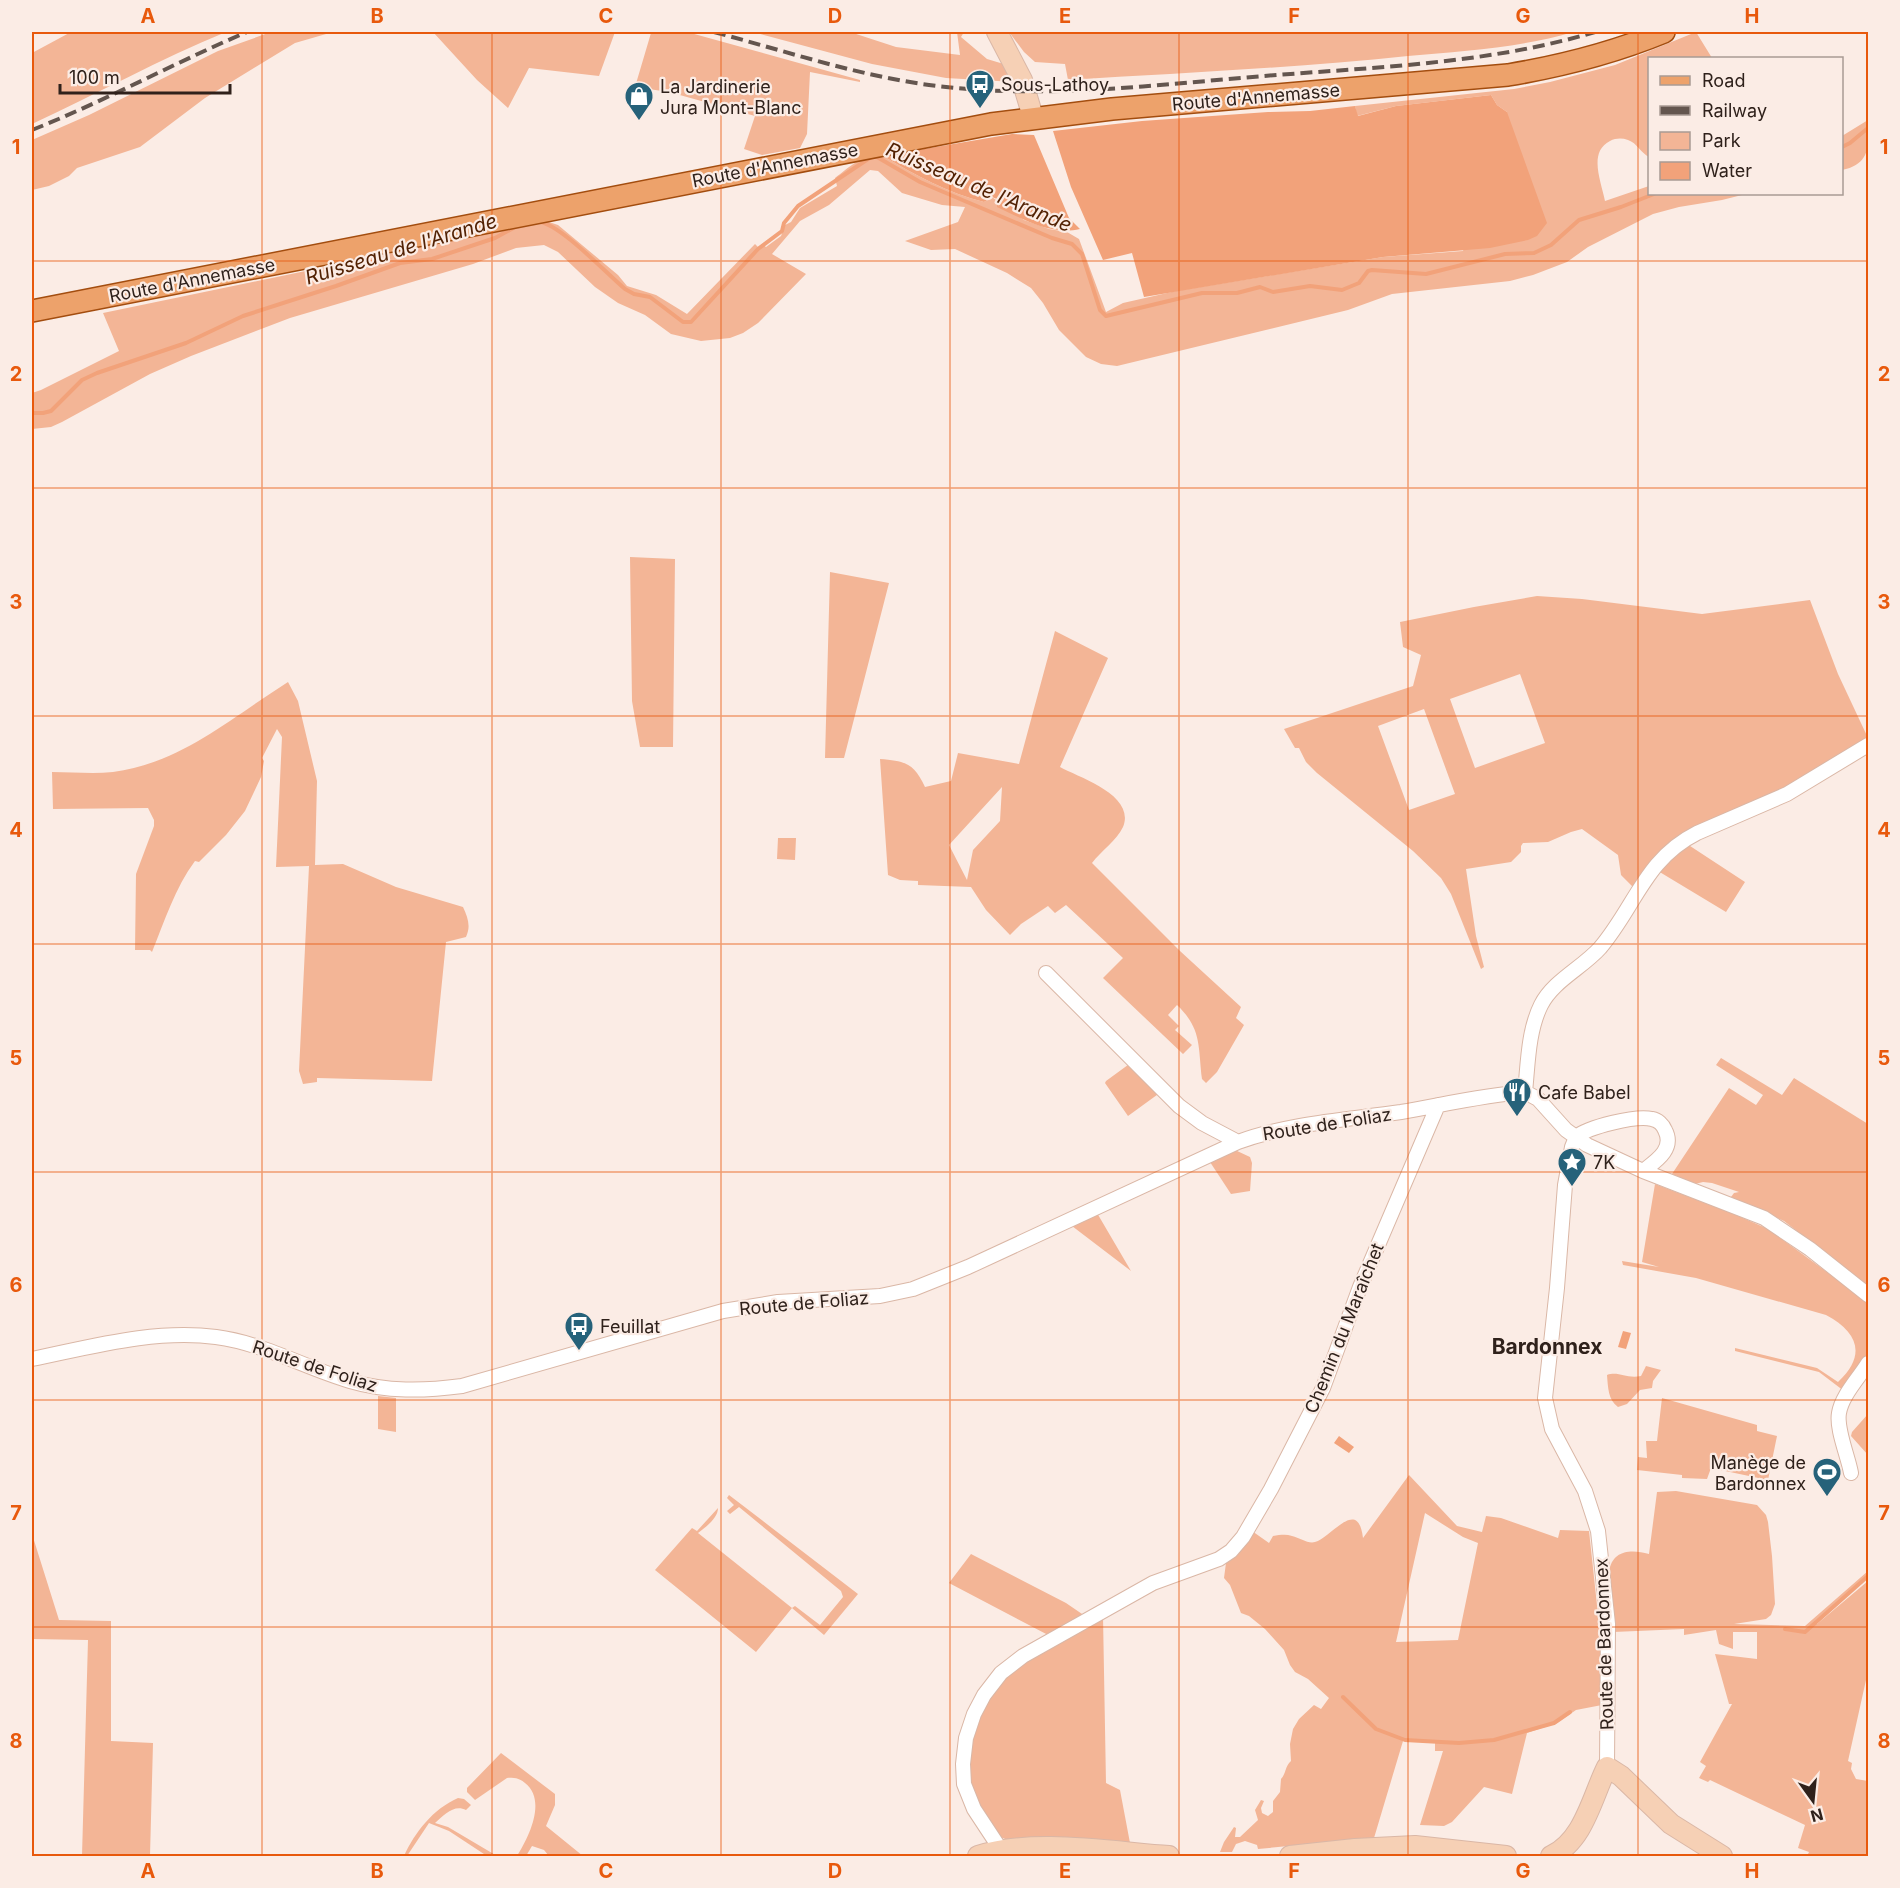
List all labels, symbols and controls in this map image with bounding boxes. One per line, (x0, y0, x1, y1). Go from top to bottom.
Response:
text: A (141, 4, 156, 28)
text: B (370, 4, 384, 28)
text: C (599, 4, 613, 28)
text: D (828, 4, 842, 28)
text: E (1059, 4, 1071, 28)
text: F (1288, 4, 1300, 28)
text: G (1515, 4, 1531, 28)
text: H (1745, 4, 1759, 28)
scale bar (60, 57, 230, 95)
legend (1648, 57, 1843, 195)
text: 100 m (69, 67, 120, 88)
bus stop icon: Sous-Lathoy (964, 68, 996, 110)
text: Road (1702, 70, 1745, 91)
place label: Sous-Lathoy (1001, 74, 1109, 95)
place label: La Jardinerie Jura Mont-Blanc (660, 76, 802, 118)
street label: Route d'Annemasse (1171, 79, 1341, 115)
shop icon: La Jardinerie Jura Mont-Blanc (623, 80, 655, 122)
text: Railway (1702, 100, 1767, 121)
text: Park (1702, 130, 1741, 151)
text: 1 (12, 135, 20, 159)
text: 1 (1880, 135, 1888, 159)
water label: Ruisseau de l'Arande (883, 137, 1075, 237)
street label: Route d'Annemasse (690, 139, 860, 191)
text: Water (1702, 160, 1752, 181)
water label: Ruisseau de l'Arande (302, 208, 500, 290)
street label: Route d'Annemasse (107, 254, 277, 306)
text: 2 (10, 362, 22, 386)
text: 2 (1878, 362, 1890, 386)
text: 3 (10, 590, 22, 614)
text: 3 (1878, 590, 1890, 614)
text: 4 (9, 818, 23, 842)
text: 4 (1877, 818, 1891, 842)
text: 5 (10, 1046, 22, 1070)
text: 5 (1878, 1046, 1890, 1070)
restaurant icon: Cafe Babel (1501, 1076, 1533, 1118)
place label: Cafe Babel (1538, 1082, 1631, 1103)
street label: Route de Foliaz (1261, 1103, 1393, 1145)
place icon: 7K (1556, 1146, 1588, 1188)
place label: 7K (1593, 1152, 1615, 1173)
street label: Chemin du Maraîchet (1300, 1240, 1388, 1416)
text: 6 (10, 1273, 23, 1297)
text: 6 (1878, 1273, 1891, 1297)
street label: Route de Foliaz (738, 1287, 870, 1319)
bus stop icon: Feuillat (563, 1310, 595, 1352)
place label: Feuillat (600, 1316, 660, 1337)
district label: Bardonnex (1492, 1334, 1602, 1359)
street label: Route de Foliaz (250, 1336, 380, 1396)
place label: Manège de Bardonnex (1710, 1452, 1806, 1494)
sports icon: Manège de Bardonnex (1811, 1456, 1843, 1498)
text: 7 (10, 1501, 22, 1525)
text: 7 (1878, 1501, 1890, 1525)
street label: Route de Bardonnex (1590, 1558, 1617, 1730)
text: 8 (9, 1729, 23, 1753)
text: 8 (1877, 1729, 1891, 1753)
north arrow (1783, 1771, 1843, 1831)
text: N (1808, 1804, 1825, 1827)
text: A (141, 1859, 156, 1883)
text: B (370, 1859, 384, 1883)
text: C (599, 1859, 613, 1883)
text: D (828, 1859, 842, 1883)
text: E (1059, 1859, 1071, 1883)
text: F (1288, 1859, 1300, 1883)
text: G (1515, 1859, 1531, 1883)
text: H (1745, 1859, 1759, 1883)

